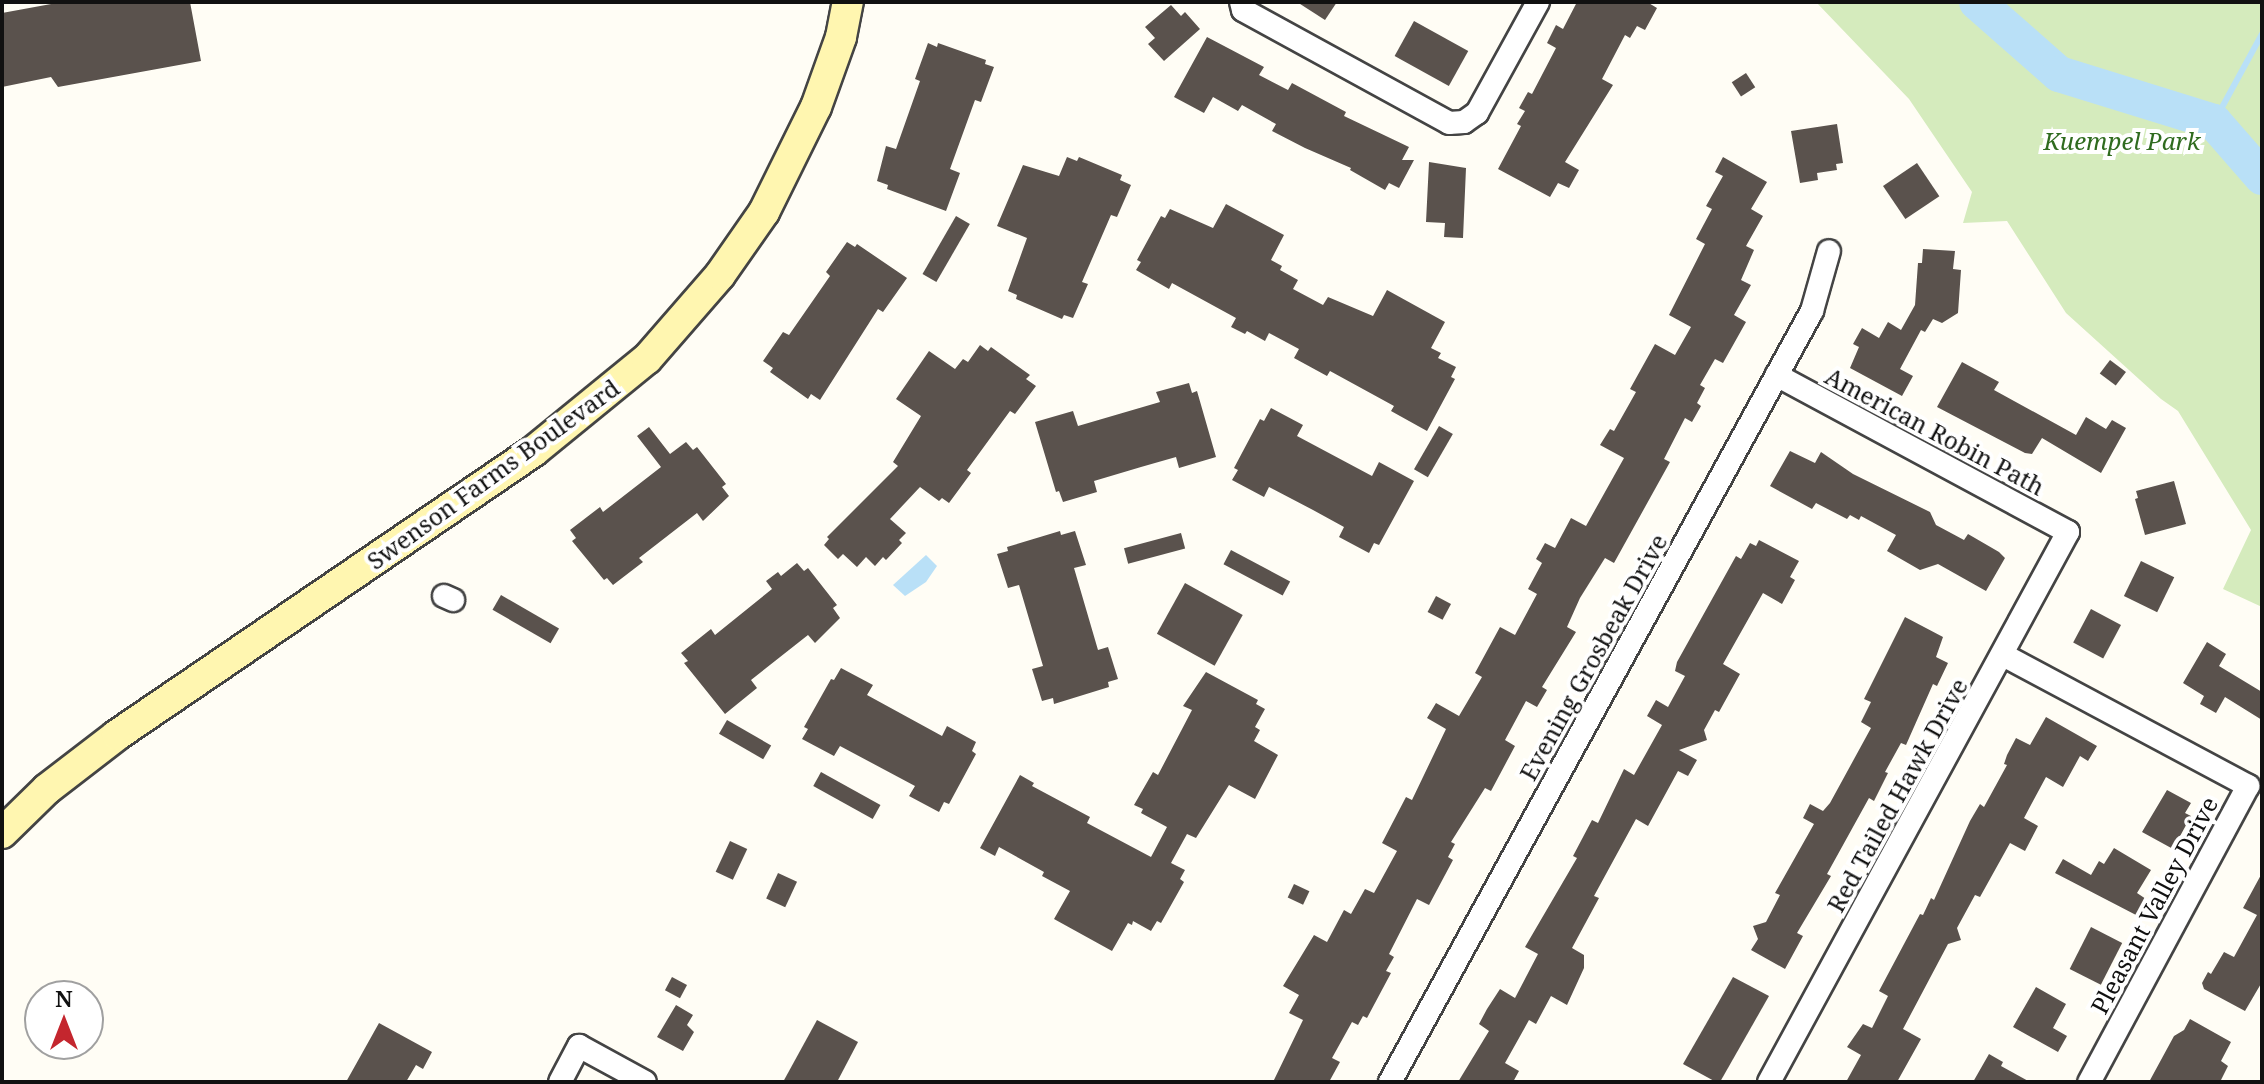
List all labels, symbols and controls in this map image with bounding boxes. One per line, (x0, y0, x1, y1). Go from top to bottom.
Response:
park label: Kuempel Park (2044, 127, 2200, 155)
street label: American Robin Path (1821, 361, 2049, 501)
street label: Swenson Farms Boulevard (361, 373, 625, 575)
street label: Evening Grosbeak Drive (1513, 529, 1673, 785)
street label: Red Tailed Hawk Drive (1821, 673, 1973, 917)
street label: Pleasant Valley Drive (2085, 792, 2223, 1018)
north arrow (24, 980, 104, 1060)
text: N (55, 983, 73, 1013)

